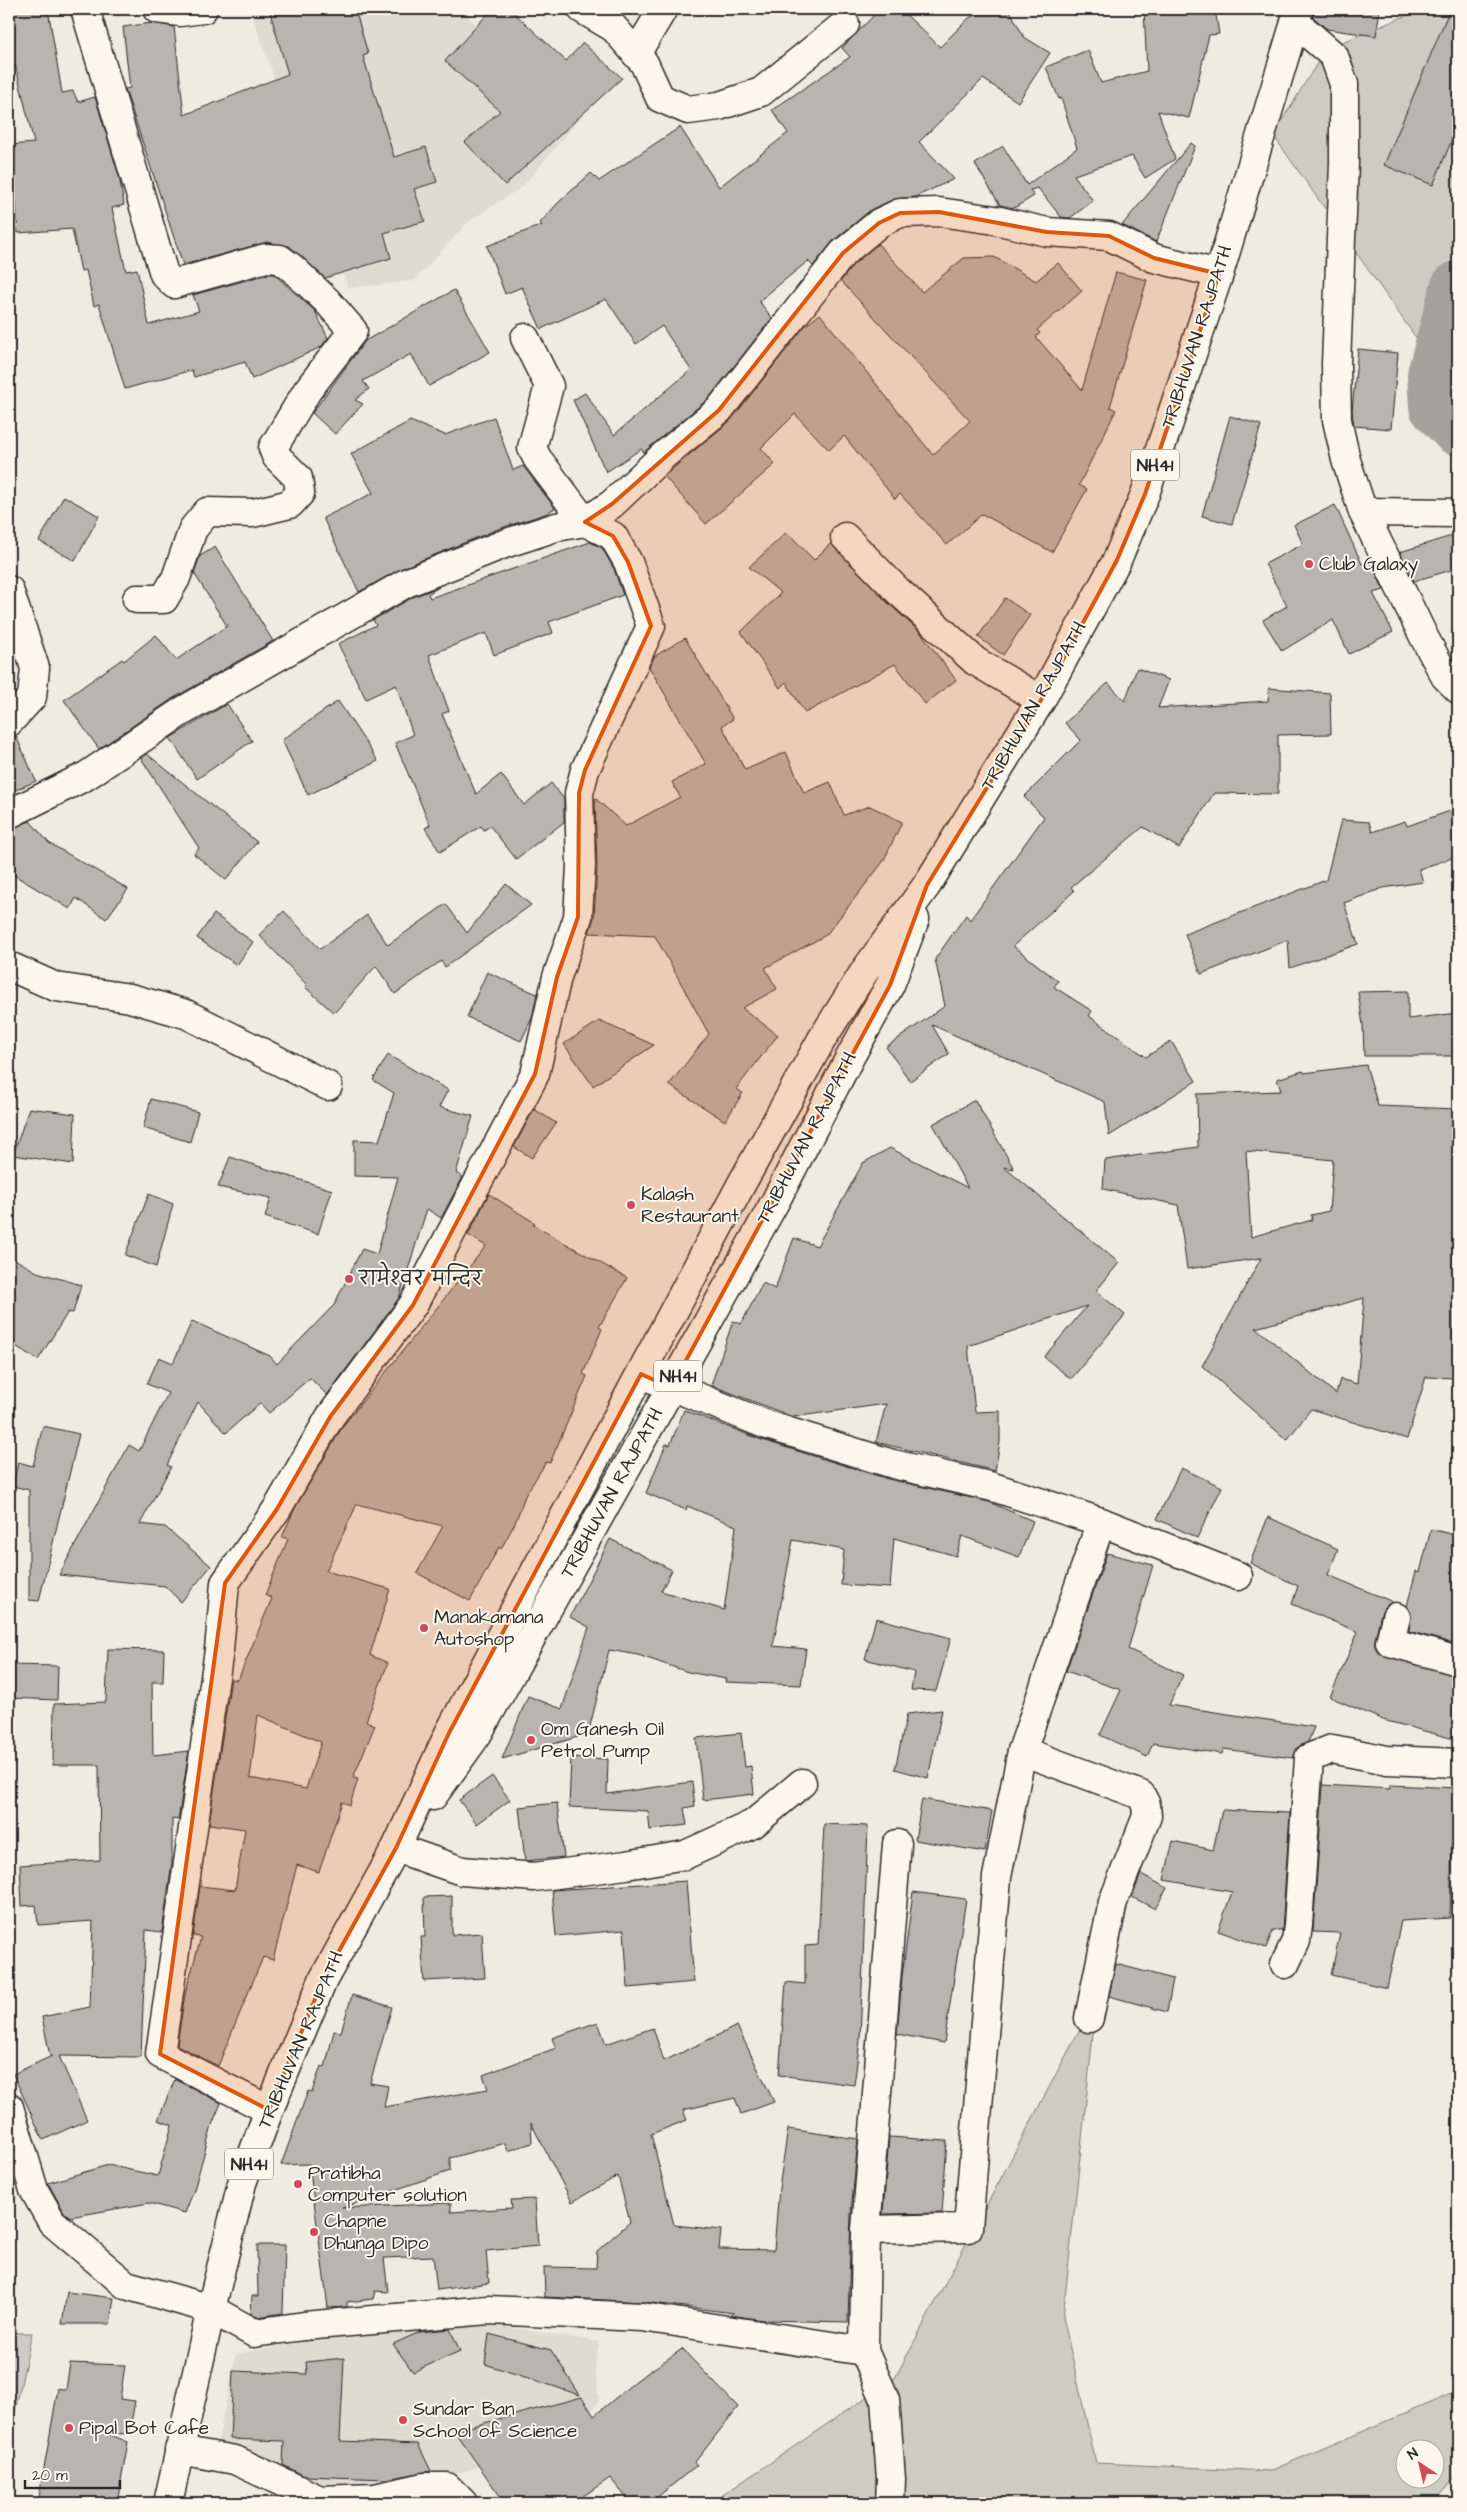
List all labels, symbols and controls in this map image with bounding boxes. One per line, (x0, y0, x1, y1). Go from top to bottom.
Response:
street label: TRIBHUVAN RAJPATH (1155, 242, 1239, 432)
road number: NH41 (1131, 450, 1179, 480)
place label: Club Galaxy (1319, 551, 1419, 579)
marker: Club Galaxy (1303, 558, 1315, 570)
street label: TRIBHUVAN RAJPATH (975, 617, 1093, 795)
street label: TRIBHUVAN RAJPATH (750, 1047, 864, 1229)
place label: Kalash Restaurant (641, 1181, 739, 1230)
marker: Kalash Restaurant (625, 1199, 637, 1211)
place label: रामेश्वर मन्दिर (358, 1261, 484, 1293)
marker: रामेश्वर मन्दिर (343, 1273, 355, 1285)
road number: NH41 (654, 1360, 702, 1392)
street label: TRIBHUVAN RAJPATH (554, 1403, 670, 1583)
place label: Manakamana Autoshop (434, 1604, 544, 1653)
marker: Manakamana Autoshop (418, 1622, 430, 1634)
place label: Om Ganesh Oil Petrol Pump (541, 1716, 664, 1765)
marker: Om Ganesh Oil Petrol Pump (525, 1734, 537, 1746)
street label: TRIBHUVAN RAJPATH (251, 1947, 351, 2133)
road number: NH41 (225, 2148, 273, 2180)
place label: Pratibha Computer solution (308, 2160, 467, 2209)
marker: Pratibha Computer solution (292, 2178, 304, 2190)
place label: Chapne Dhunga Dipo (324, 2208, 429, 2258)
marker: Chapne Dhunga Dipo (308, 2226, 320, 2238)
place label: Sundar Ban School of Science (413, 2396, 577, 2445)
marker: Sundar Ban School of Science (397, 2414, 409, 2426)
place label: Pipal Bot Cafe (79, 2415, 209, 2442)
marker: Pipal Bot Cafe (63, 2422, 75, 2434)
north arrow (1394, 2440, 1444, 2490)
text: N (1404, 2443, 1423, 2465)
scale bar (25, 2457, 120, 2489)
text: 20 m (32, 2465, 68, 2486)

